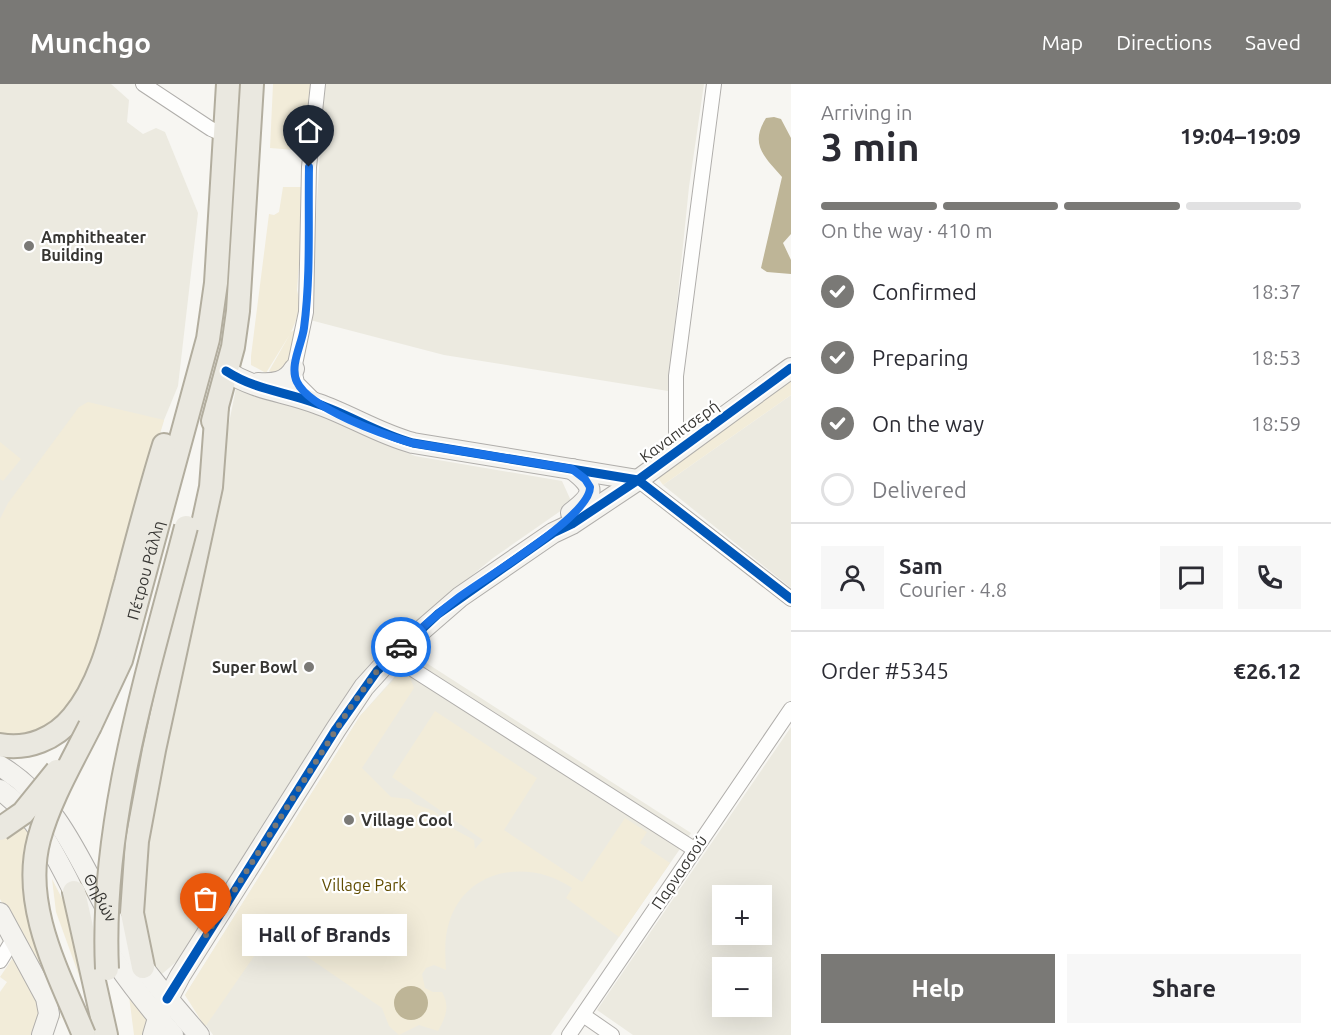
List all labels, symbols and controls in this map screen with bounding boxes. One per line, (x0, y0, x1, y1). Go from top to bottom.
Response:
text: Munchgo (30, 27, 151, 58)
text: Map (1042, 30, 1083, 54)
text: Directions (1116, 30, 1212, 54)
text: Saved (1245, 30, 1301, 54)
text: Arriving in (821, 101, 912, 124)
pin (283, 105, 334, 167)
icon: home (292, 114, 325, 147)
text: 19:04–19:09 (1180, 123, 1301, 148)
text: 3 min (821, 125, 920, 168)
text: On the way · 410 m (821, 219, 993, 242)
place label: Amphitheater Building (41, 228, 146, 264)
marker: Amphitheater Building (22, 239, 36, 253)
icon: check (821, 275, 854, 308)
text: Confirmed (872, 279, 977, 304)
text: 18:37 (1251, 280, 1301, 303)
icon: check (821, 341, 854, 374)
text: Preparing (872, 345, 969, 370)
text: 18:53 (1251, 346, 1301, 369)
street label: Καναπιτσερή (636, 396, 722, 466)
icon: check (821, 407, 854, 440)
text: On the way (872, 411, 984, 436)
text: 18:59 (1251, 412, 1301, 435)
text: Delivered (872, 477, 967, 502)
street label: Πέτρου Ράλλη (123, 518, 167, 622)
button: person (821, 546, 884, 609)
button: chat (1160, 546, 1223, 609)
button: phone (1238, 546, 1301, 609)
text: Sam (899, 553, 943, 578)
text: Courier · 4.8 (899, 578, 1007, 601)
courier (371, 617, 431, 677)
icon: car (385, 631, 418, 664)
place label: Super Bowl (212, 658, 297, 676)
text: Order #5345 (821, 658, 949, 683)
text: €26.12 (1234, 658, 1301, 683)
marker: Super Bowl (302, 660, 316, 674)
place label: Village Cool (361, 811, 453, 829)
marker: Village Cool (342, 813, 356, 827)
street label: Παρνασσού (648, 832, 710, 912)
street label: Θηβών (80, 870, 121, 925)
pin (180, 873, 231, 935)
park label: Village Park (322, 876, 406, 894)
icon: bag (189, 882, 222, 915)
map controls (712, 885, 772, 1017)
button: + (712, 885, 772, 945)
callout: Hall of Brands (242, 914, 407, 956)
text: Hall of Brands (258, 923, 391, 946)
button: Help (821, 954, 1055, 1023)
button: Share (1067, 954, 1301, 1023)
button: − (712, 957, 772, 1017)

